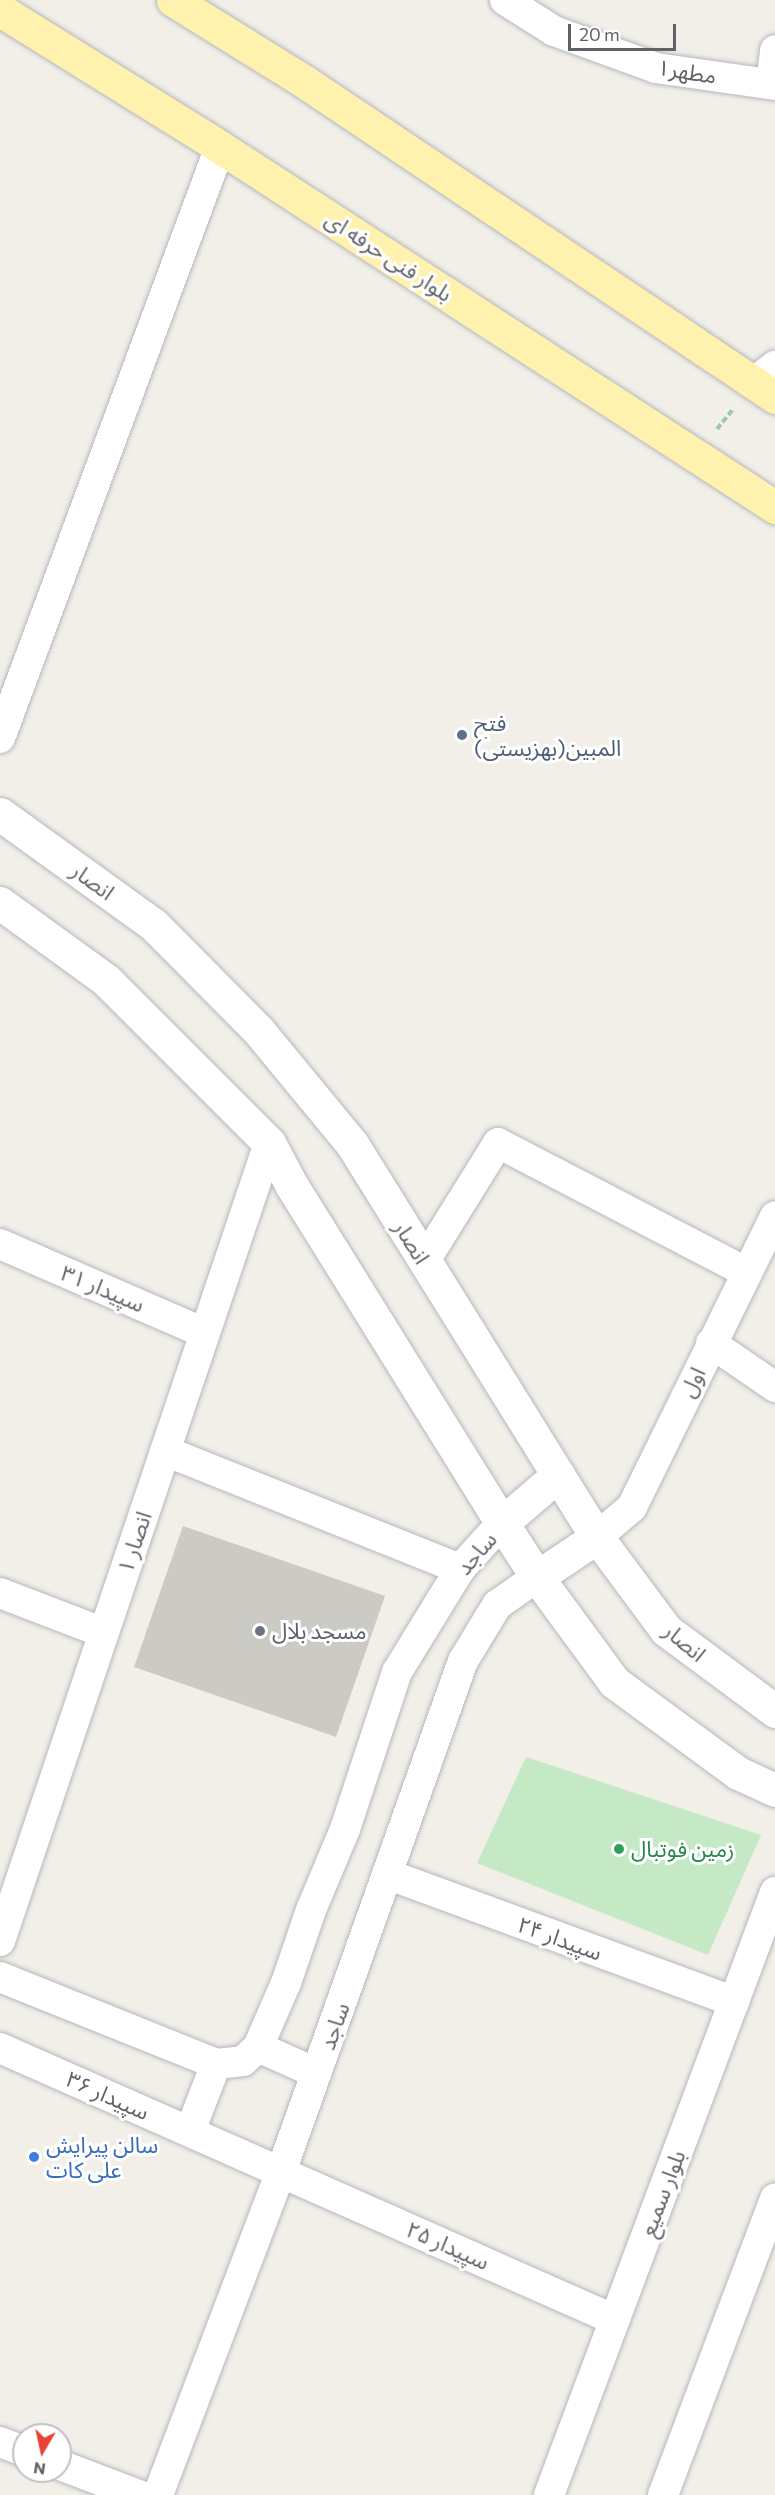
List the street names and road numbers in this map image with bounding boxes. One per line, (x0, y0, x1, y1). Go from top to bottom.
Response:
street label: مطهر۱ (655, 53, 719, 89)
street label: بلوار فنی حرفه ای (321, 205, 457, 307)
street label: انصار (66, 857, 120, 905)
street label: انصار (388, 1215, 436, 1269)
street label: سپیدار ۳۱ (57, 1259, 149, 1317)
street label: اول (673, 1363, 711, 1401)
street label: انصار ۱ (111, 1508, 157, 1576)
street label: ساجد (450, 1526, 502, 1580)
street label: انصار (659, 1617, 711, 1667)
street label: سپیدار ۲۴ (514, 1911, 606, 1965)
street label: ساجد (313, 1999, 355, 2053)
street label: سپیدار ۳۶ (62, 2065, 154, 2125)
street label: بلوار سمیع (634, 2146, 690, 2240)
street label: سپیدار ۲۵ (402, 2215, 494, 2275)

